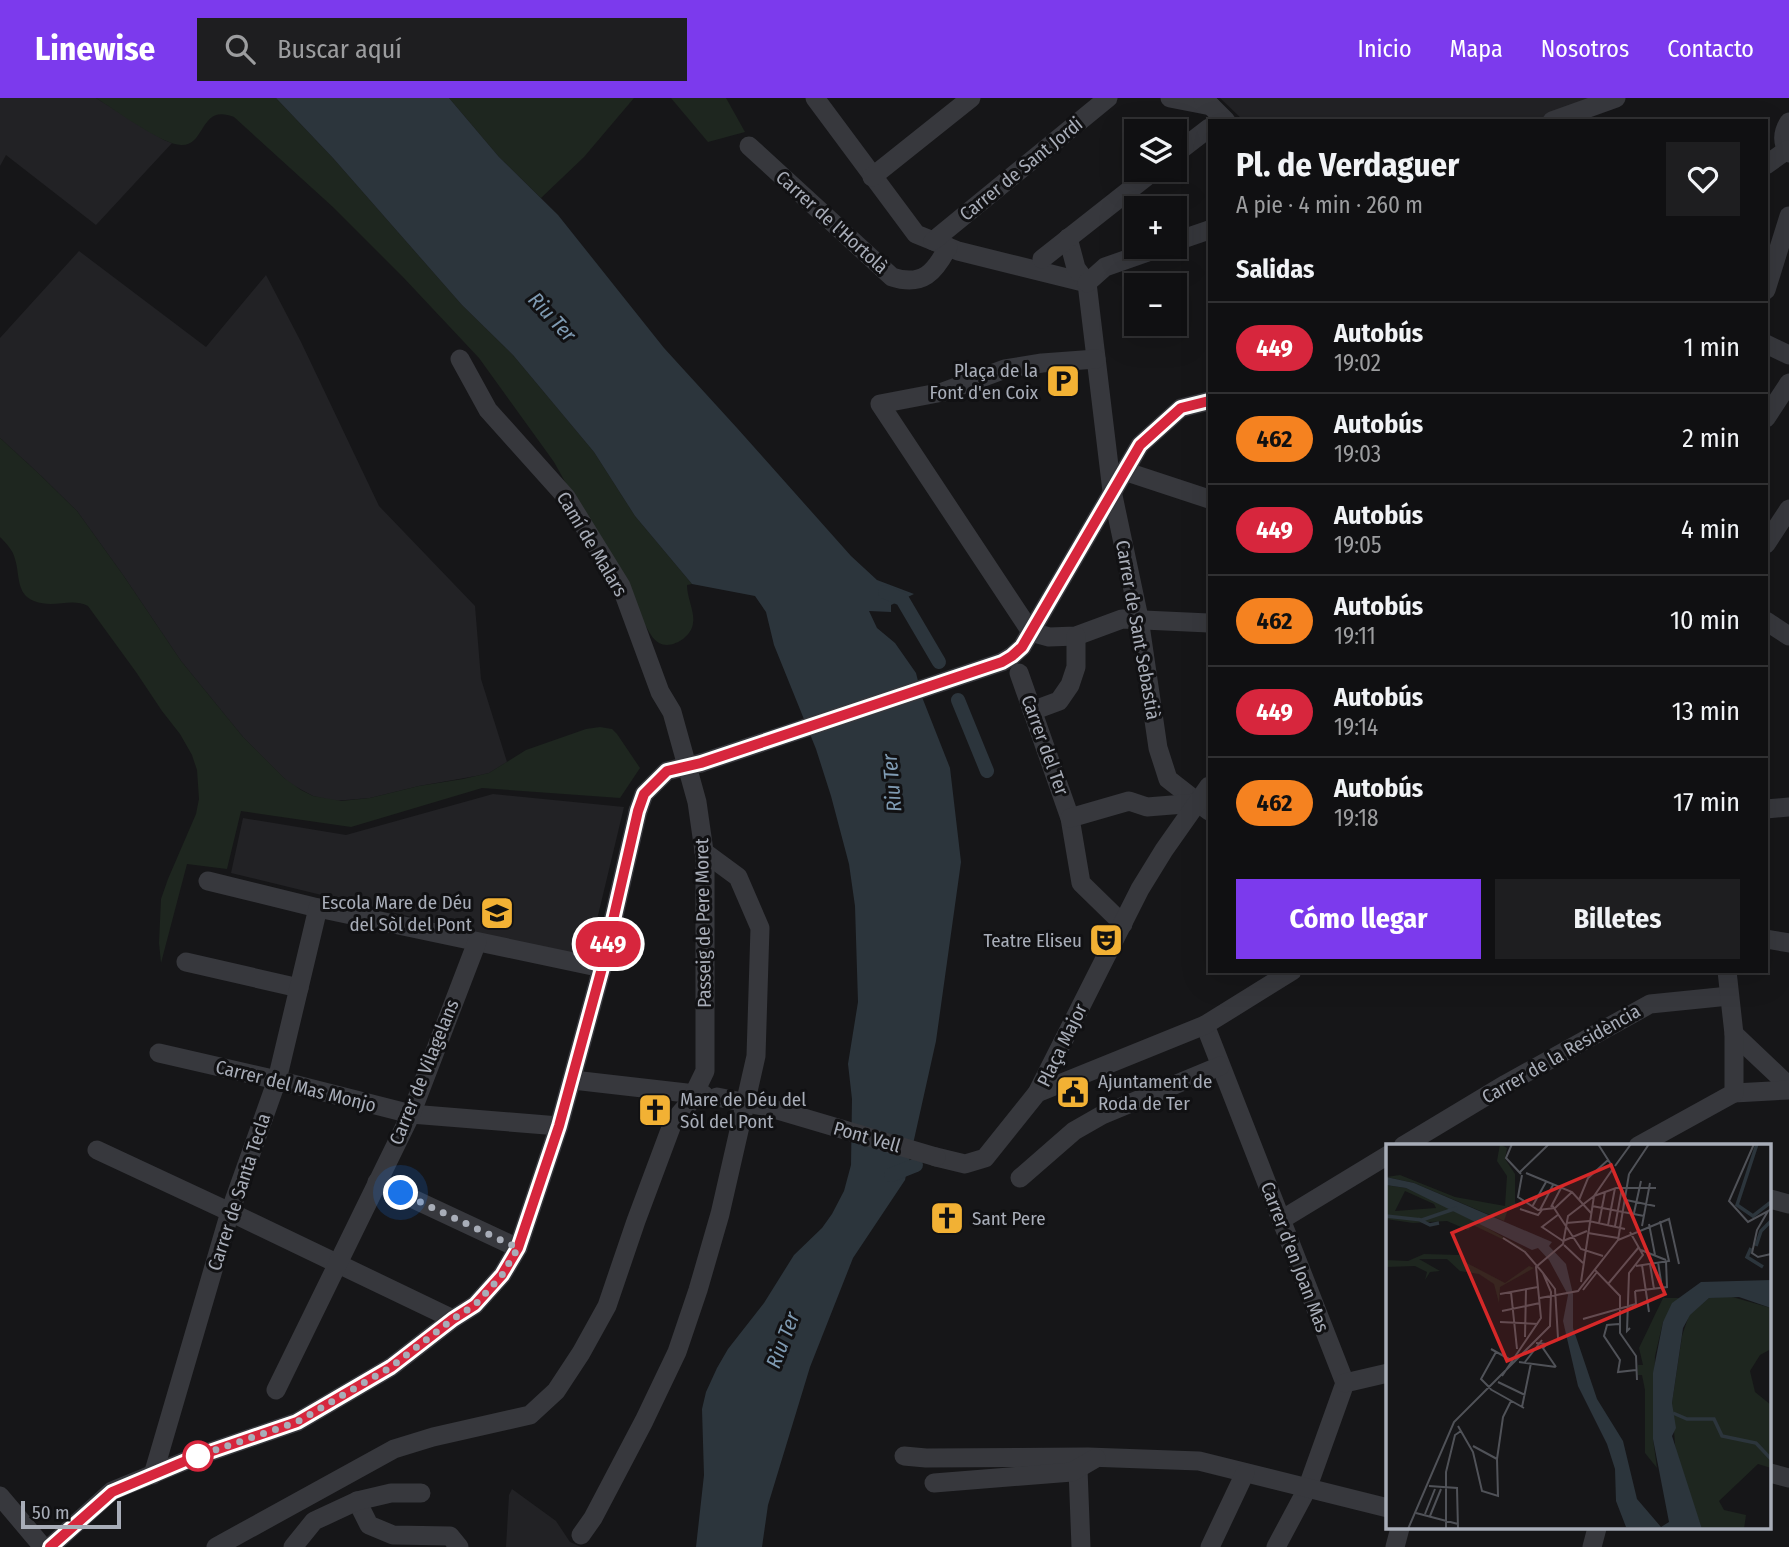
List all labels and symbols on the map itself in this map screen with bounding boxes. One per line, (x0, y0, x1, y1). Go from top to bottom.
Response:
street label: Carrer de Sant Jordi (955, 112, 1087, 226)
street label: Carrer de l'Hortolà (771, 166, 893, 278)
water label: Riu Ter (523, 287, 582, 348)
place label: Plaça de la Font d'en Coix (930, 359, 1039, 404)
parking icon: Plaça de la Font d'en Coix (1044, 362, 1082, 400)
street label: Camí de Malars (552, 487, 632, 601)
street label: Carrer de Sant Sebastià (1111, 538, 1165, 722)
street label: Carrer del Ter (1016, 692, 1074, 799)
water label: Riu Ter (876, 752, 907, 813)
street label: Passeig de Pere Moret (690, 837, 716, 1008)
place label: Escola Mare de Déu del Sòl del Pont (321, 891, 473, 936)
school or university icon: Escola Mare de Déu del Sòl del Pont (478, 894, 516, 932)
line badge: 449 (568, 921, 648, 967)
theatre icon: Teatre Eliseu (1087, 921, 1125, 959)
place label: Teatre Eliseu (984, 929, 1082, 952)
street label: Carrer de Vilagelans (384, 996, 464, 1148)
street label: Plaça Major (1032, 999, 1092, 1090)
street label: Carrer de la Residència (1478, 999, 1644, 1109)
street label: Carrer del Mas Monjo (213, 1055, 379, 1117)
place label: Ajuntament de Roda de Ter (1098, 1070, 1212, 1115)
public building icon: Ajuntament de Roda de Ter (1054, 1073, 1092, 1111)
place label: Mare de Déu del Sòl del Pont (680, 1088, 806, 1133)
church icon: Mare de Déu del Sòl del Pont (636, 1091, 674, 1129)
street label: Carrer de Santa Tecla (203, 1110, 275, 1274)
street label: Pont Vell (831, 1116, 903, 1158)
inset map (1386, 1144, 1772, 1530)
your location (383, 1175, 418, 1210)
street label: Carrer d'en Joan Mas (1256, 1179, 1334, 1335)
church icon: Sant Pere (928, 1199, 966, 1237)
place label: Sant Pere (972, 1207, 1046, 1230)
water label: Riu Ter (760, 1308, 806, 1372)
unlabelled marker (183, 1441, 213, 1471)
scale bar (21, 1498, 121, 1530)

